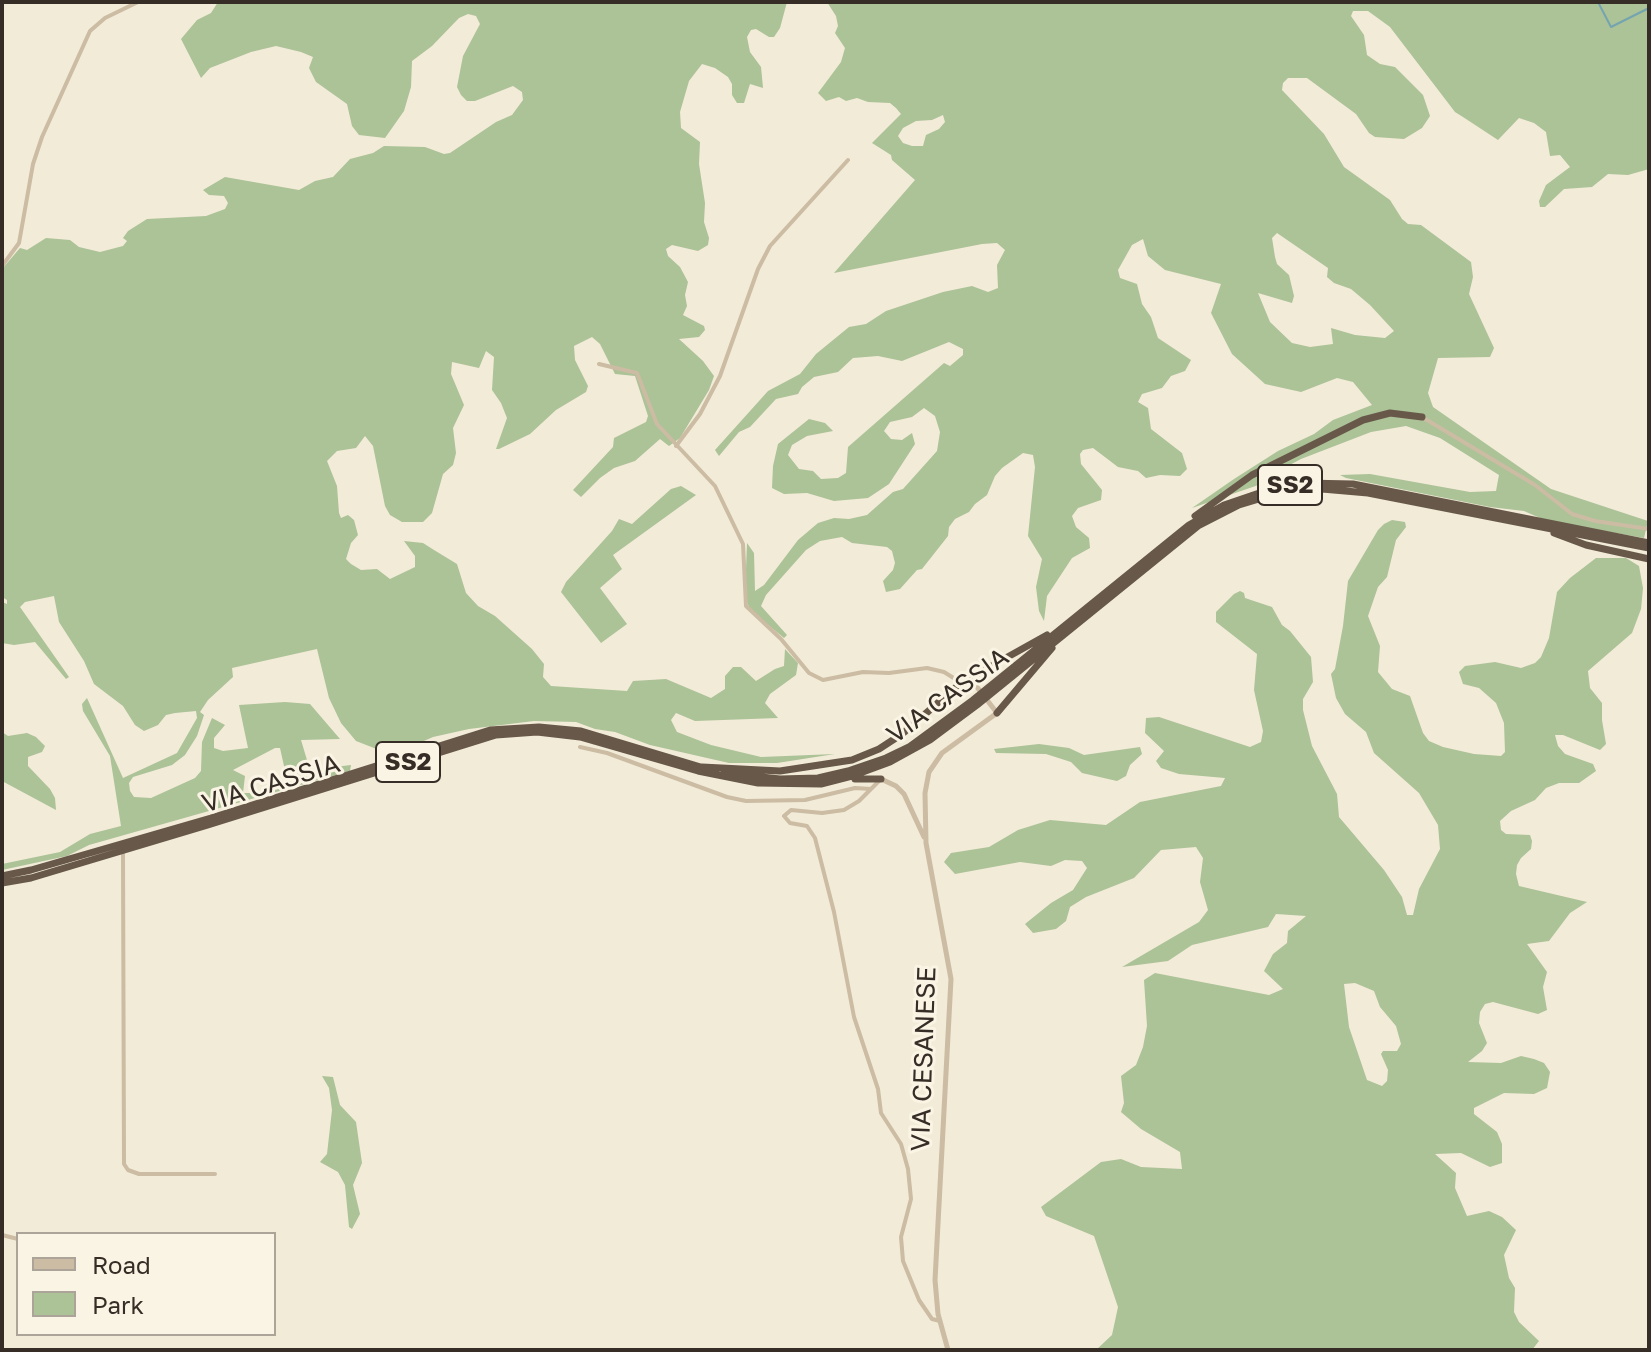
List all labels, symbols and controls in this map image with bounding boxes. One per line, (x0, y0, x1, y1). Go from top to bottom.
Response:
road number: SS2 (1258, 465, 1322, 505)
street label: VIA CASSIA (881, 641, 1015, 751)
road number: SS2 (376, 742, 440, 782)
street label: VIA CASSIA (198, 748, 344, 820)
street label: VIA CESANESE (905, 966, 943, 1152)
legend (16, 1232, 276, 1336)
text: Road (92, 1250, 151, 1279)
text: Park (92, 1290, 144, 1319)

